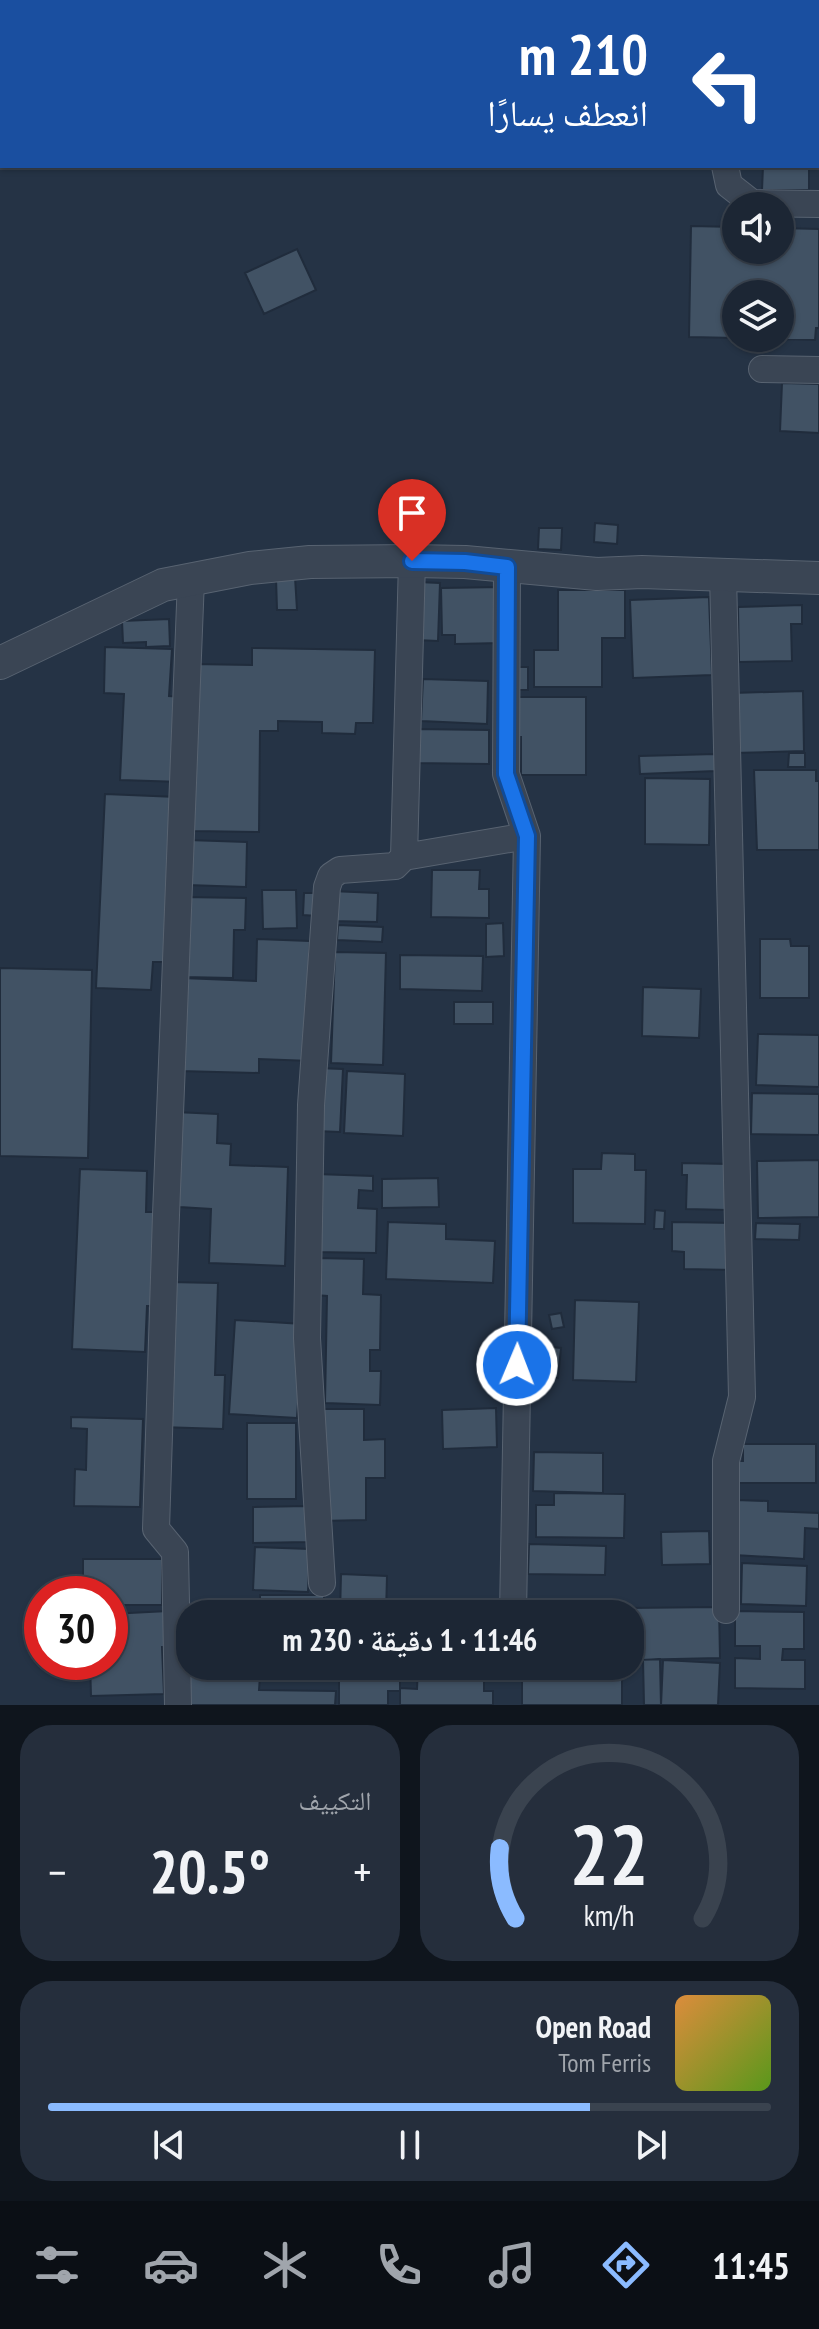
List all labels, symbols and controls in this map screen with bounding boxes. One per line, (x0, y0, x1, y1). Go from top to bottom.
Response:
text: 210 m (519, 18, 648, 90)
icon: left (676, 32, 780, 136)
text: انعطف يسارًا (487, 89, 648, 136)
map controls (722, 192, 794, 352)
button: sound (722, 192, 794, 264)
button: layers (722, 280, 794, 352)
pin (378, 479, 446, 561)
icon: arrive (390, 491, 434, 535)
position arrow (475, 1323, 559, 1407)
speed limit sign: 30 (24, 1576, 128, 1680)
text: 11:46 · 1 دقيقة · 230 m (283, 1620, 537, 1659)
text: التكييف (299, 1784, 372, 1817)
text: 22 (569, 1800, 649, 1908)
text: 20.5° (149, 1832, 270, 1910)
text: − (48, 1843, 66, 1900)
text: + (353, 1843, 371, 1900)
text: km/h (584, 1897, 635, 1934)
text: Open Road (536, 2007, 651, 2046)
text: Tom Ferris (558, 2046, 651, 2079)
icon: previous (147, 2123, 191, 2167)
icon: pause (388, 2123, 432, 2167)
icon: next (629, 2123, 673, 2167)
icon: filters (29, 2237, 85, 2293)
icon: car (143, 2237, 199, 2293)
icon: climate (257, 2237, 313, 2293)
icon: phone (371, 2237, 427, 2293)
icon: music (484, 2237, 540, 2293)
icon: directions (598, 2237, 654, 2293)
text: 11:45 (712, 2242, 790, 2289)

